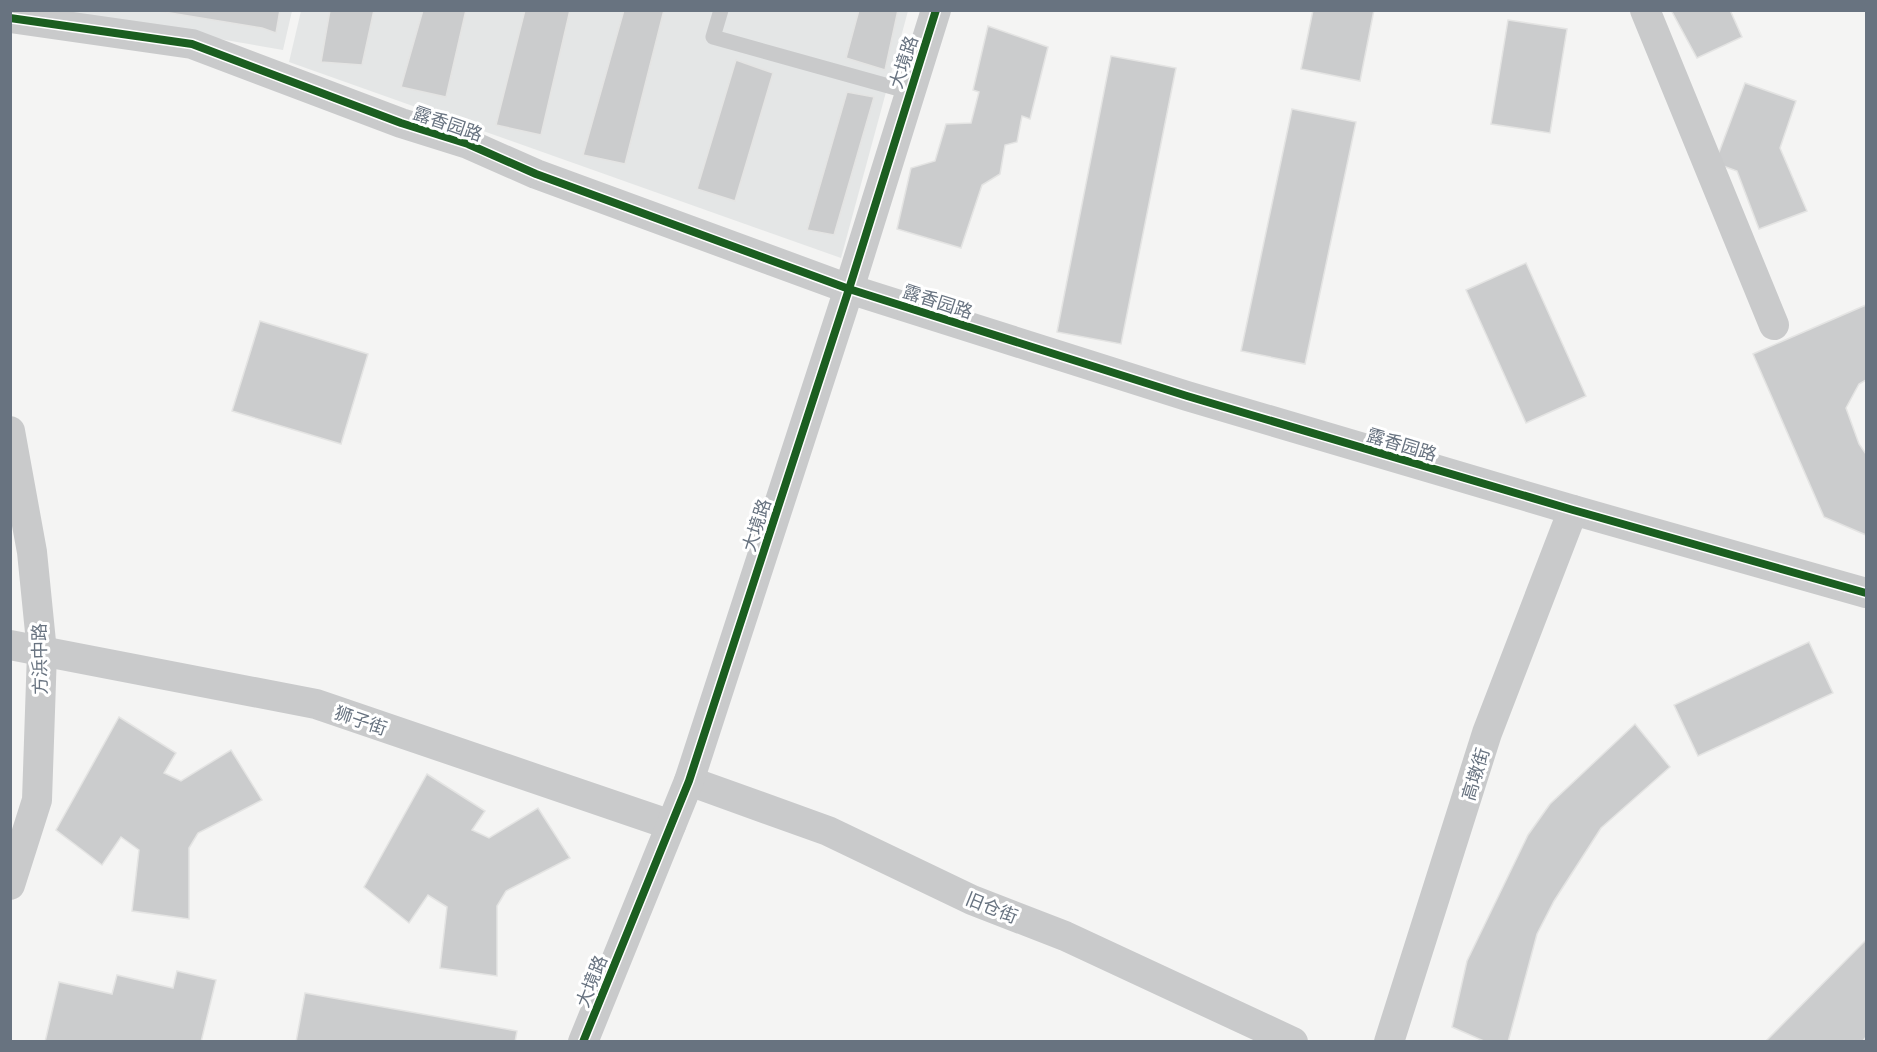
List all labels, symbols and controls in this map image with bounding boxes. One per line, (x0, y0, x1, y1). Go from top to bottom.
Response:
street label: 大境路 (884, 33, 922, 91)
street label: 露香园路 (410, 101, 486, 145)
street label: 露香园路 (900, 279, 976, 323)
street label: 露香园路 (1364, 423, 1440, 465)
street label: 大境路 (737, 496, 775, 554)
street label: 方浜中路 (27, 623, 51, 695)
street label: 狮子街 (332, 701, 390, 739)
street label: 高墩街 (1457, 745, 1493, 803)
street label: 旧仓街 (963, 887, 1021, 927)
street label: 大境路 (571, 952, 611, 1010)

